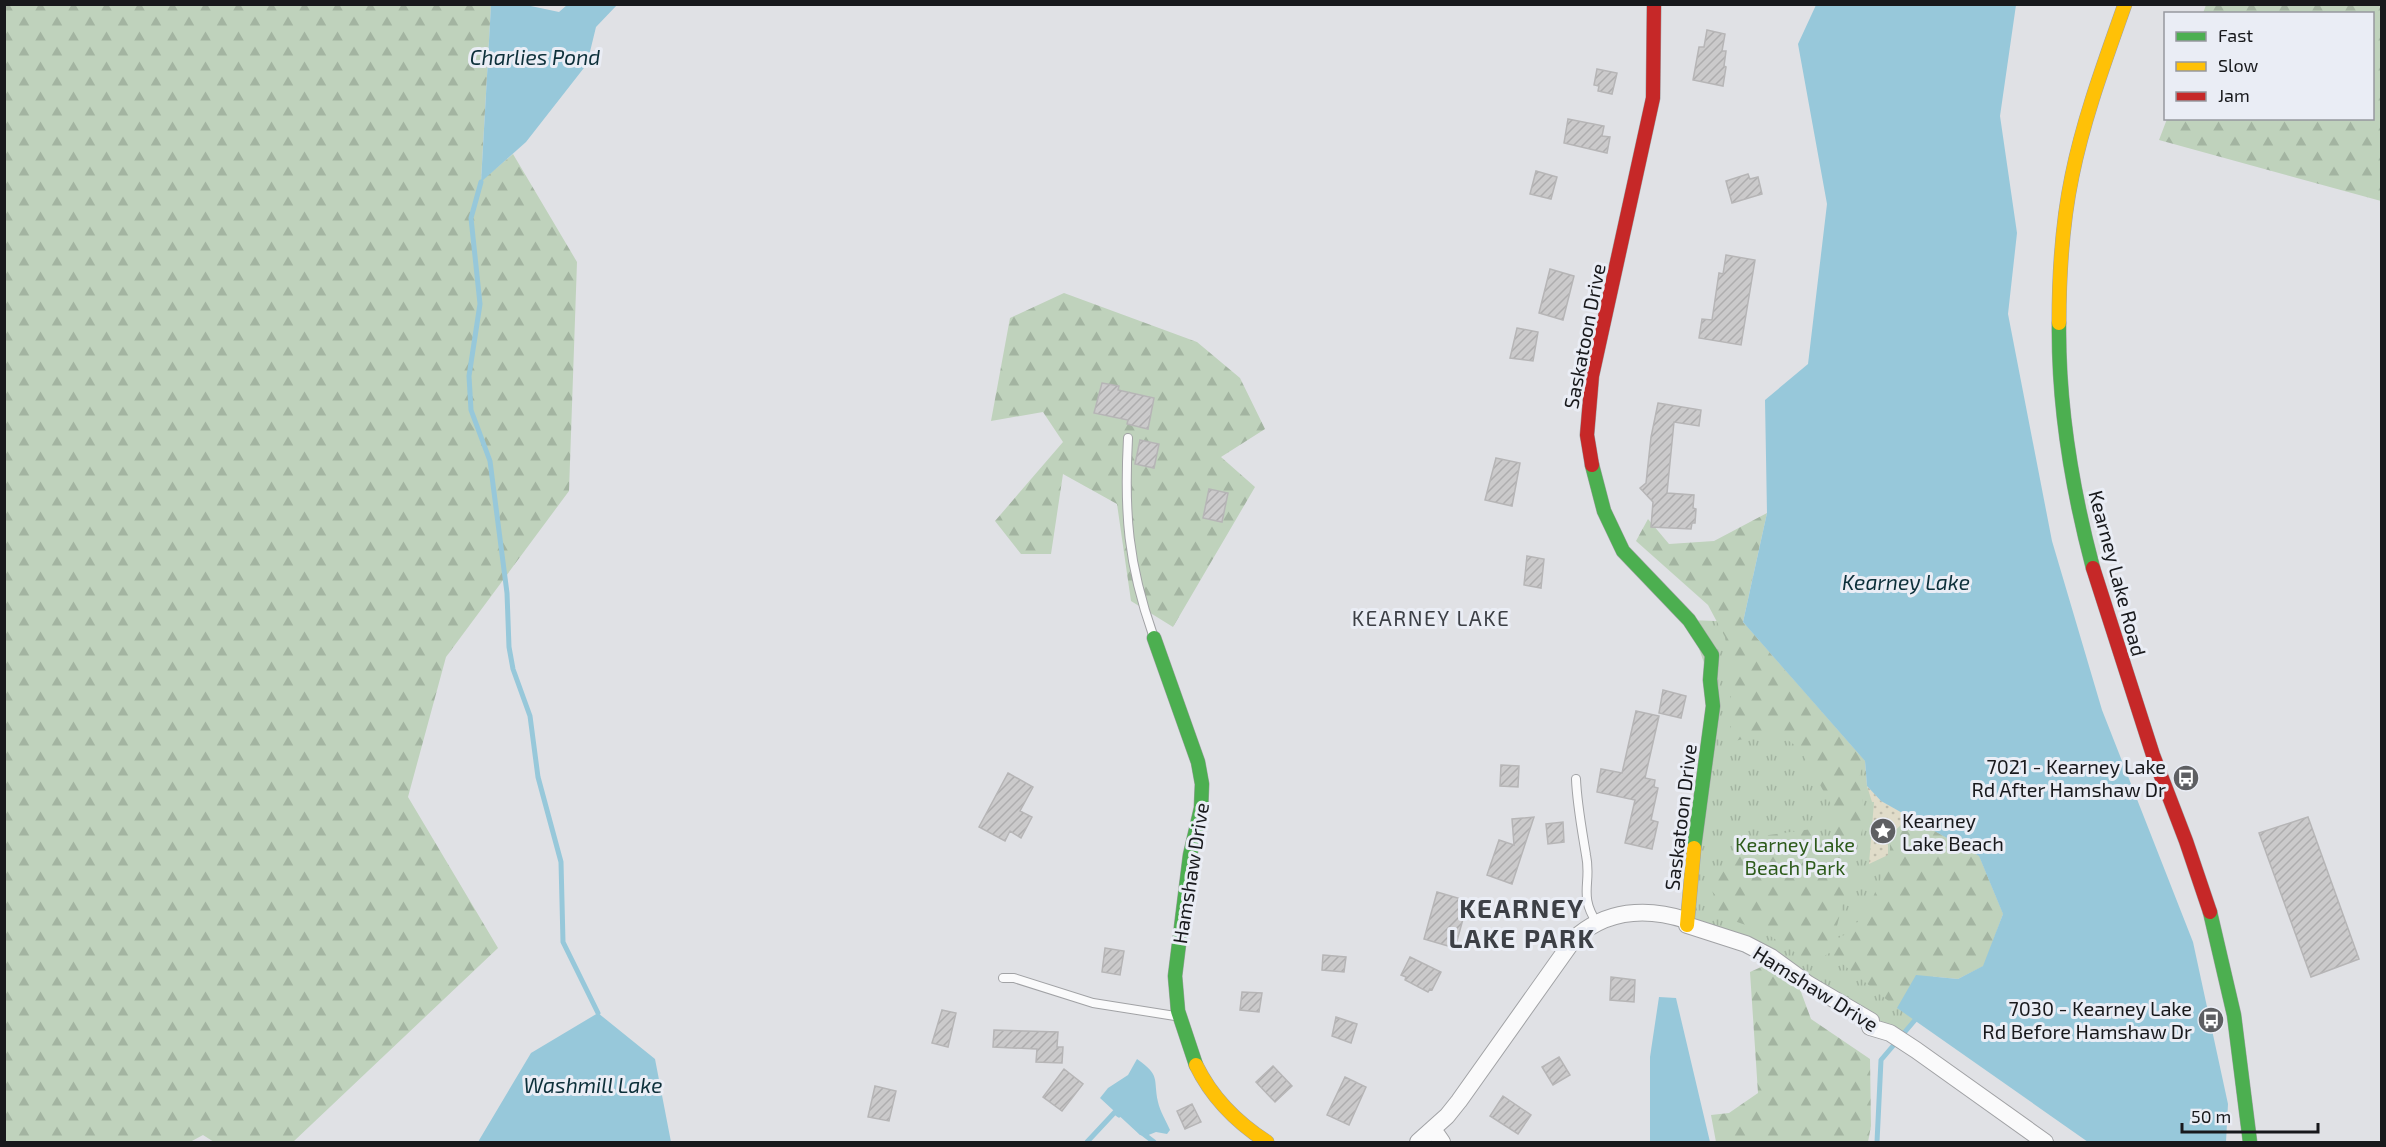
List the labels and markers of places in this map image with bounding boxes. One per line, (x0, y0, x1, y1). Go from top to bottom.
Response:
place label: 7021 - Kearney Lake Rd After Hamshaw Dr (1971, 754, 2166, 801)
bus stop icon: 7021 - Kearney Lake Rd After Hamshaw Dr (2171, 763, 2201, 793)
place label: Kearney Lake Beach (1902, 808, 2004, 855)
place icon: Kearney Lake Beach (1868, 816, 1898, 846)
place label: 7030 - Kearney Lake Rd Before Hamshaw Dr (1982, 996, 2192, 1043)
bus stop icon: 7030 - Kearney Lake Rd Before Hamshaw Dr (2196, 1005, 2226, 1035)

